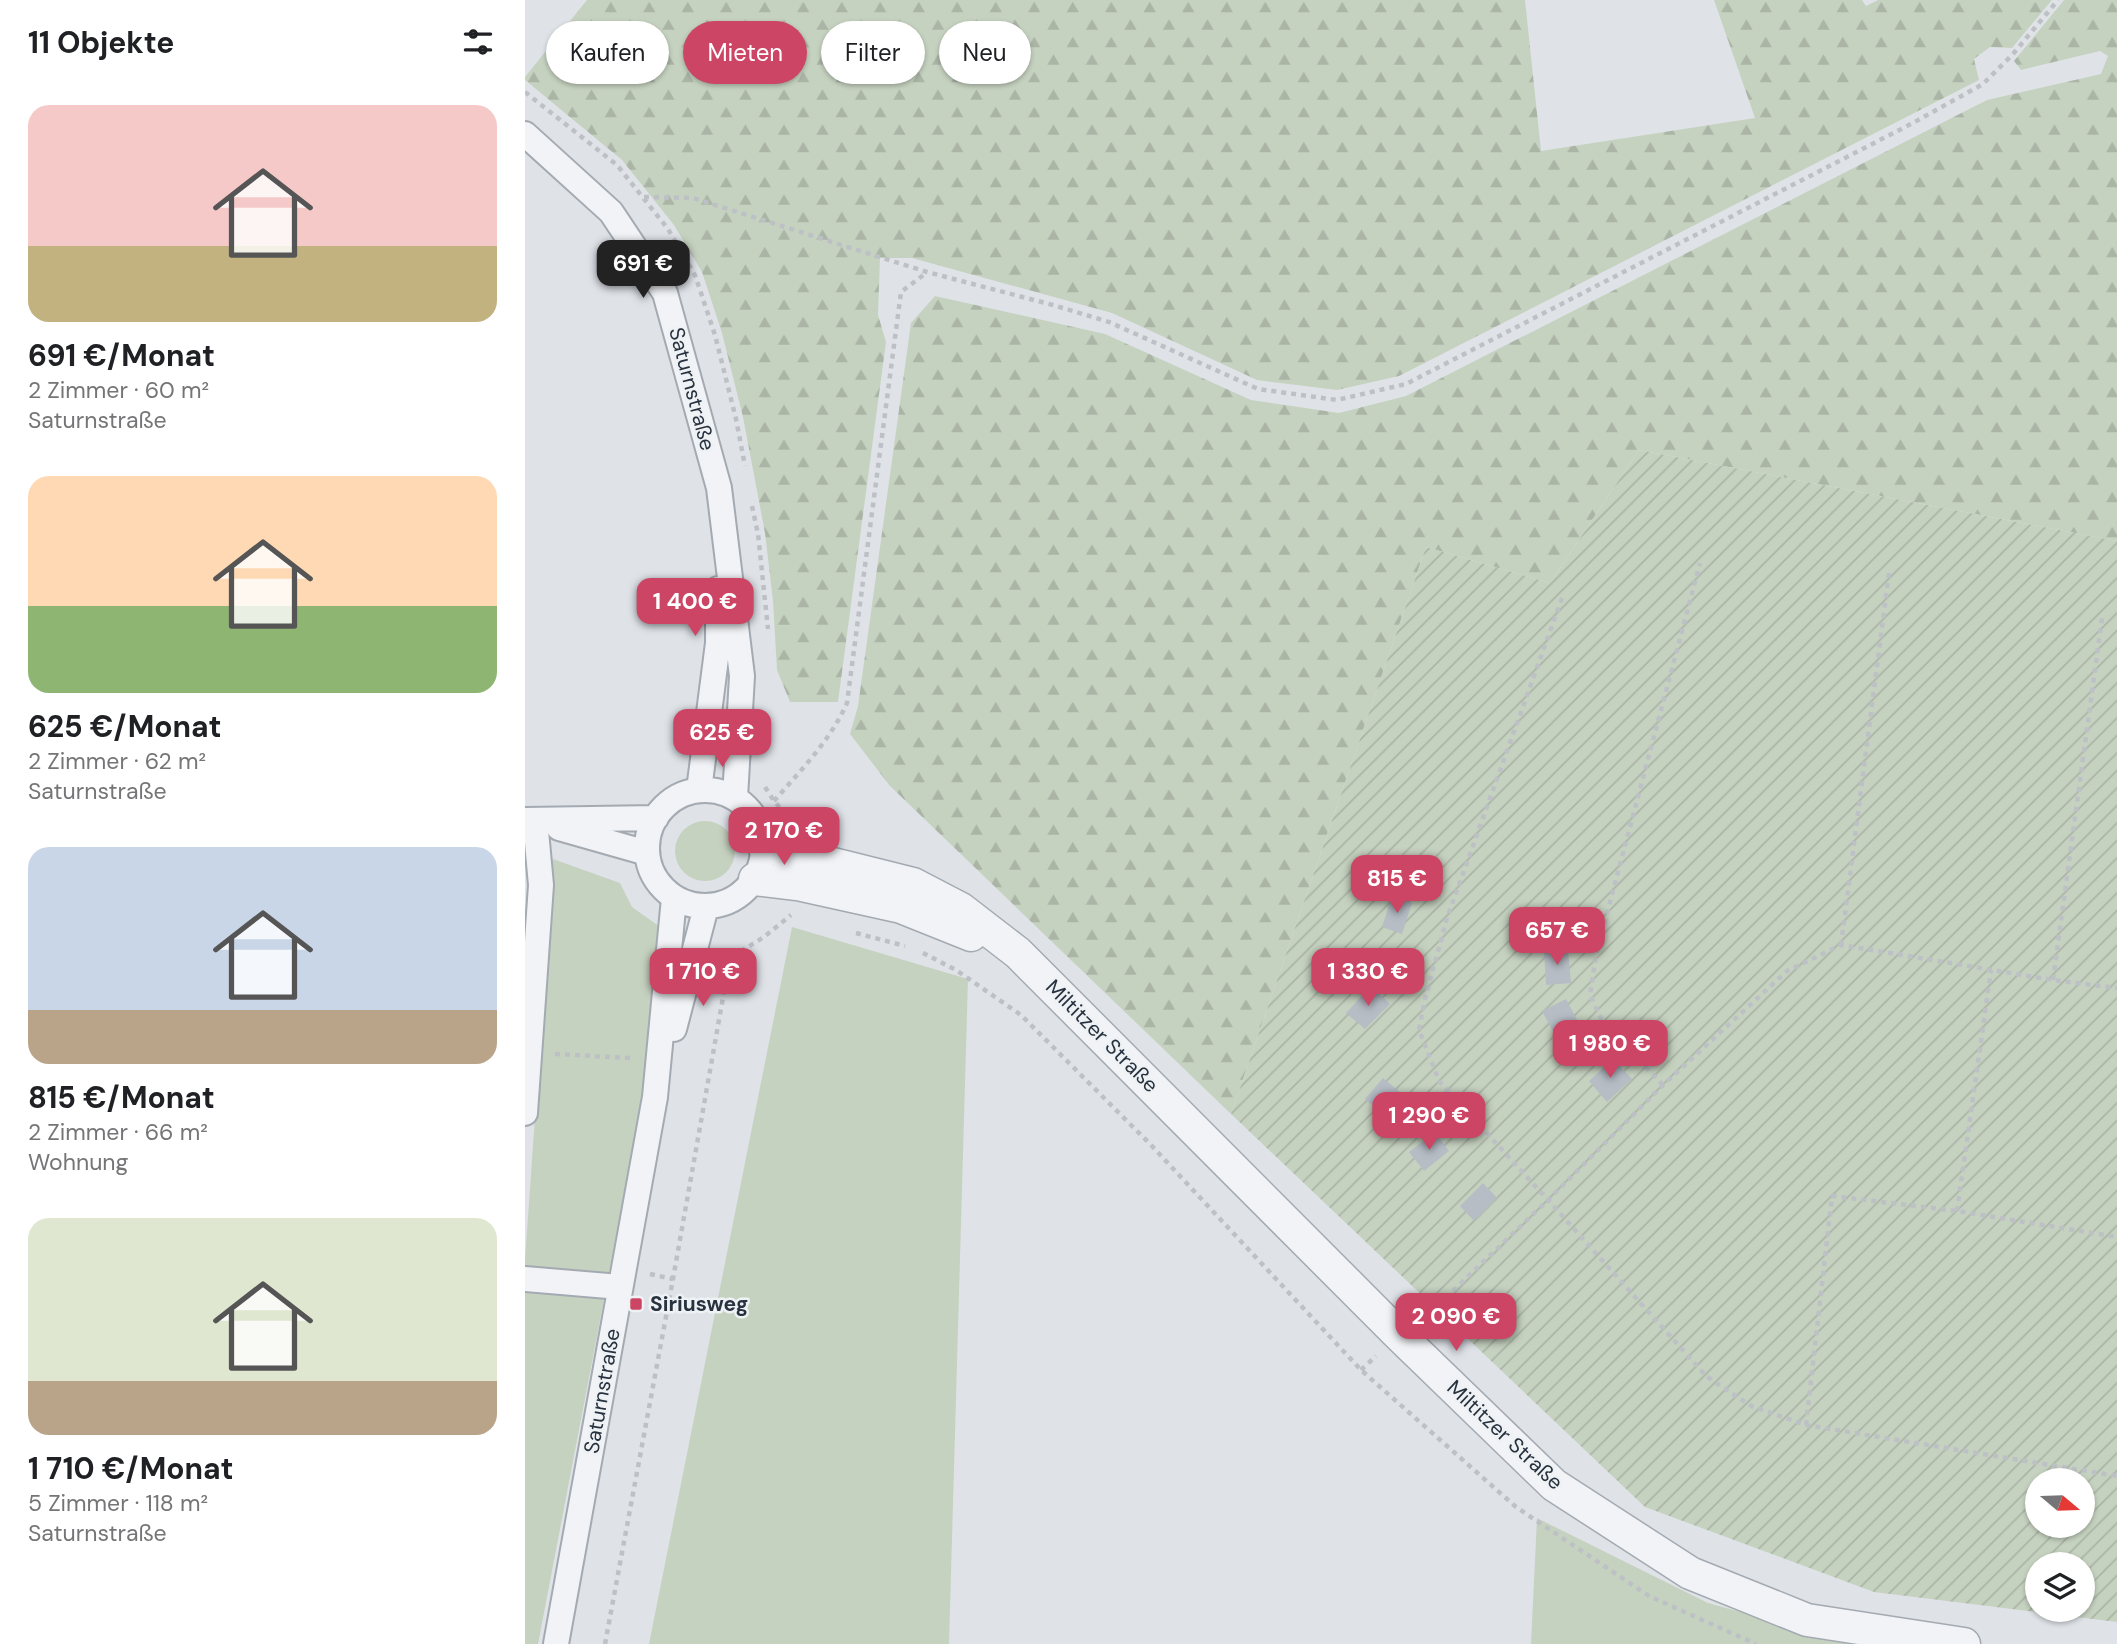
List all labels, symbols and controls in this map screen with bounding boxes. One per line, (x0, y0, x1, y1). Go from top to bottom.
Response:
chip: Kaufen (546, 21, 669, 84)
chip: Mieten (683, 21, 807, 84)
chip: Filter (821, 21, 925, 84)
chip: Neu (939, 21, 1031, 84)
text: 11 Objekte (28, 23, 174, 62)
icon: filters (459, 23, 497, 61)
icon: home (200, 150, 326, 276)
pin: 691 € (594, 240, 692, 300)
text: 691 € (613, 248, 673, 278)
street label: Saturnstraße (662, 324, 722, 454)
text: 691 €/Monat (28, 336, 215, 375)
text: 2 Zimmer · 60 m² (28, 375, 209, 405)
text: Saturnstraße (28, 405, 166, 435)
icon: home (200, 521, 326, 647)
pin: 1 400 € (630, 578, 760, 638)
text: 1 400 € (653, 586, 737, 616)
text: 625 €/Monat (28, 707, 221, 746)
pin: 625 € (673, 710, 771, 769)
text: 625 € (689, 717, 755, 747)
text: 2 Zimmer · 62 m² (28, 746, 206, 776)
text: Saturnstraße (28, 776, 166, 806)
pin: 2 170 € (719, 808, 849, 867)
text: 2 170 € (744, 815, 824, 845)
pin: 815 € (1348, 856, 1446, 915)
text: 815 € (1367, 863, 1427, 893)
icon: home (200, 892, 326, 1018)
pin: 657 € (1508, 908, 1606, 967)
text: 657 € (1525, 915, 1589, 945)
pin: 1 710 € (638, 948, 768, 1008)
pin: 1 330 € (1303, 948, 1433, 1008)
text: 1 710 € (666, 956, 740, 986)
text: 1 330 € (1327, 956, 1409, 986)
street label: Miltitzer Straße (1039, 973, 1165, 1099)
pin: 1 980 € (1545, 1020, 1675, 1080)
text: 1 980 € (1569, 1028, 1651, 1058)
text: 815 €/Monat (28, 1078, 215, 1117)
pin: 1 290 € (1364, 1092, 1494, 1152)
text: 1 290 € (1388, 1100, 1470, 1130)
text: 2 Zimmer · 66 m² (28, 1117, 208, 1147)
text: Wohnung (28, 1147, 128, 1177)
icon: home (200, 1263, 326, 1389)
place label: Siriusweg (650, 1290, 748, 1318)
pin: 2 090 € (1391, 1294, 1521, 1353)
marker: Siriusweg (628, 1296, 644, 1312)
text: 2 090 € (1411, 1301, 1501, 1331)
street label: Saturnstraße (577, 1326, 627, 1456)
street label: Miltitzer Straße (1441, 1374, 1569, 1496)
text: 1 710 €/Monat (28, 1449, 233, 1488)
north arrow (2025, 1468, 2095, 1538)
map controls (2025, 1468, 2095, 1622)
text: 5 Zimmer · 118 m² (28, 1488, 208, 1518)
text: Saturnstraße (28, 1518, 166, 1548)
button: layers (2025, 1552, 2095, 1622)

